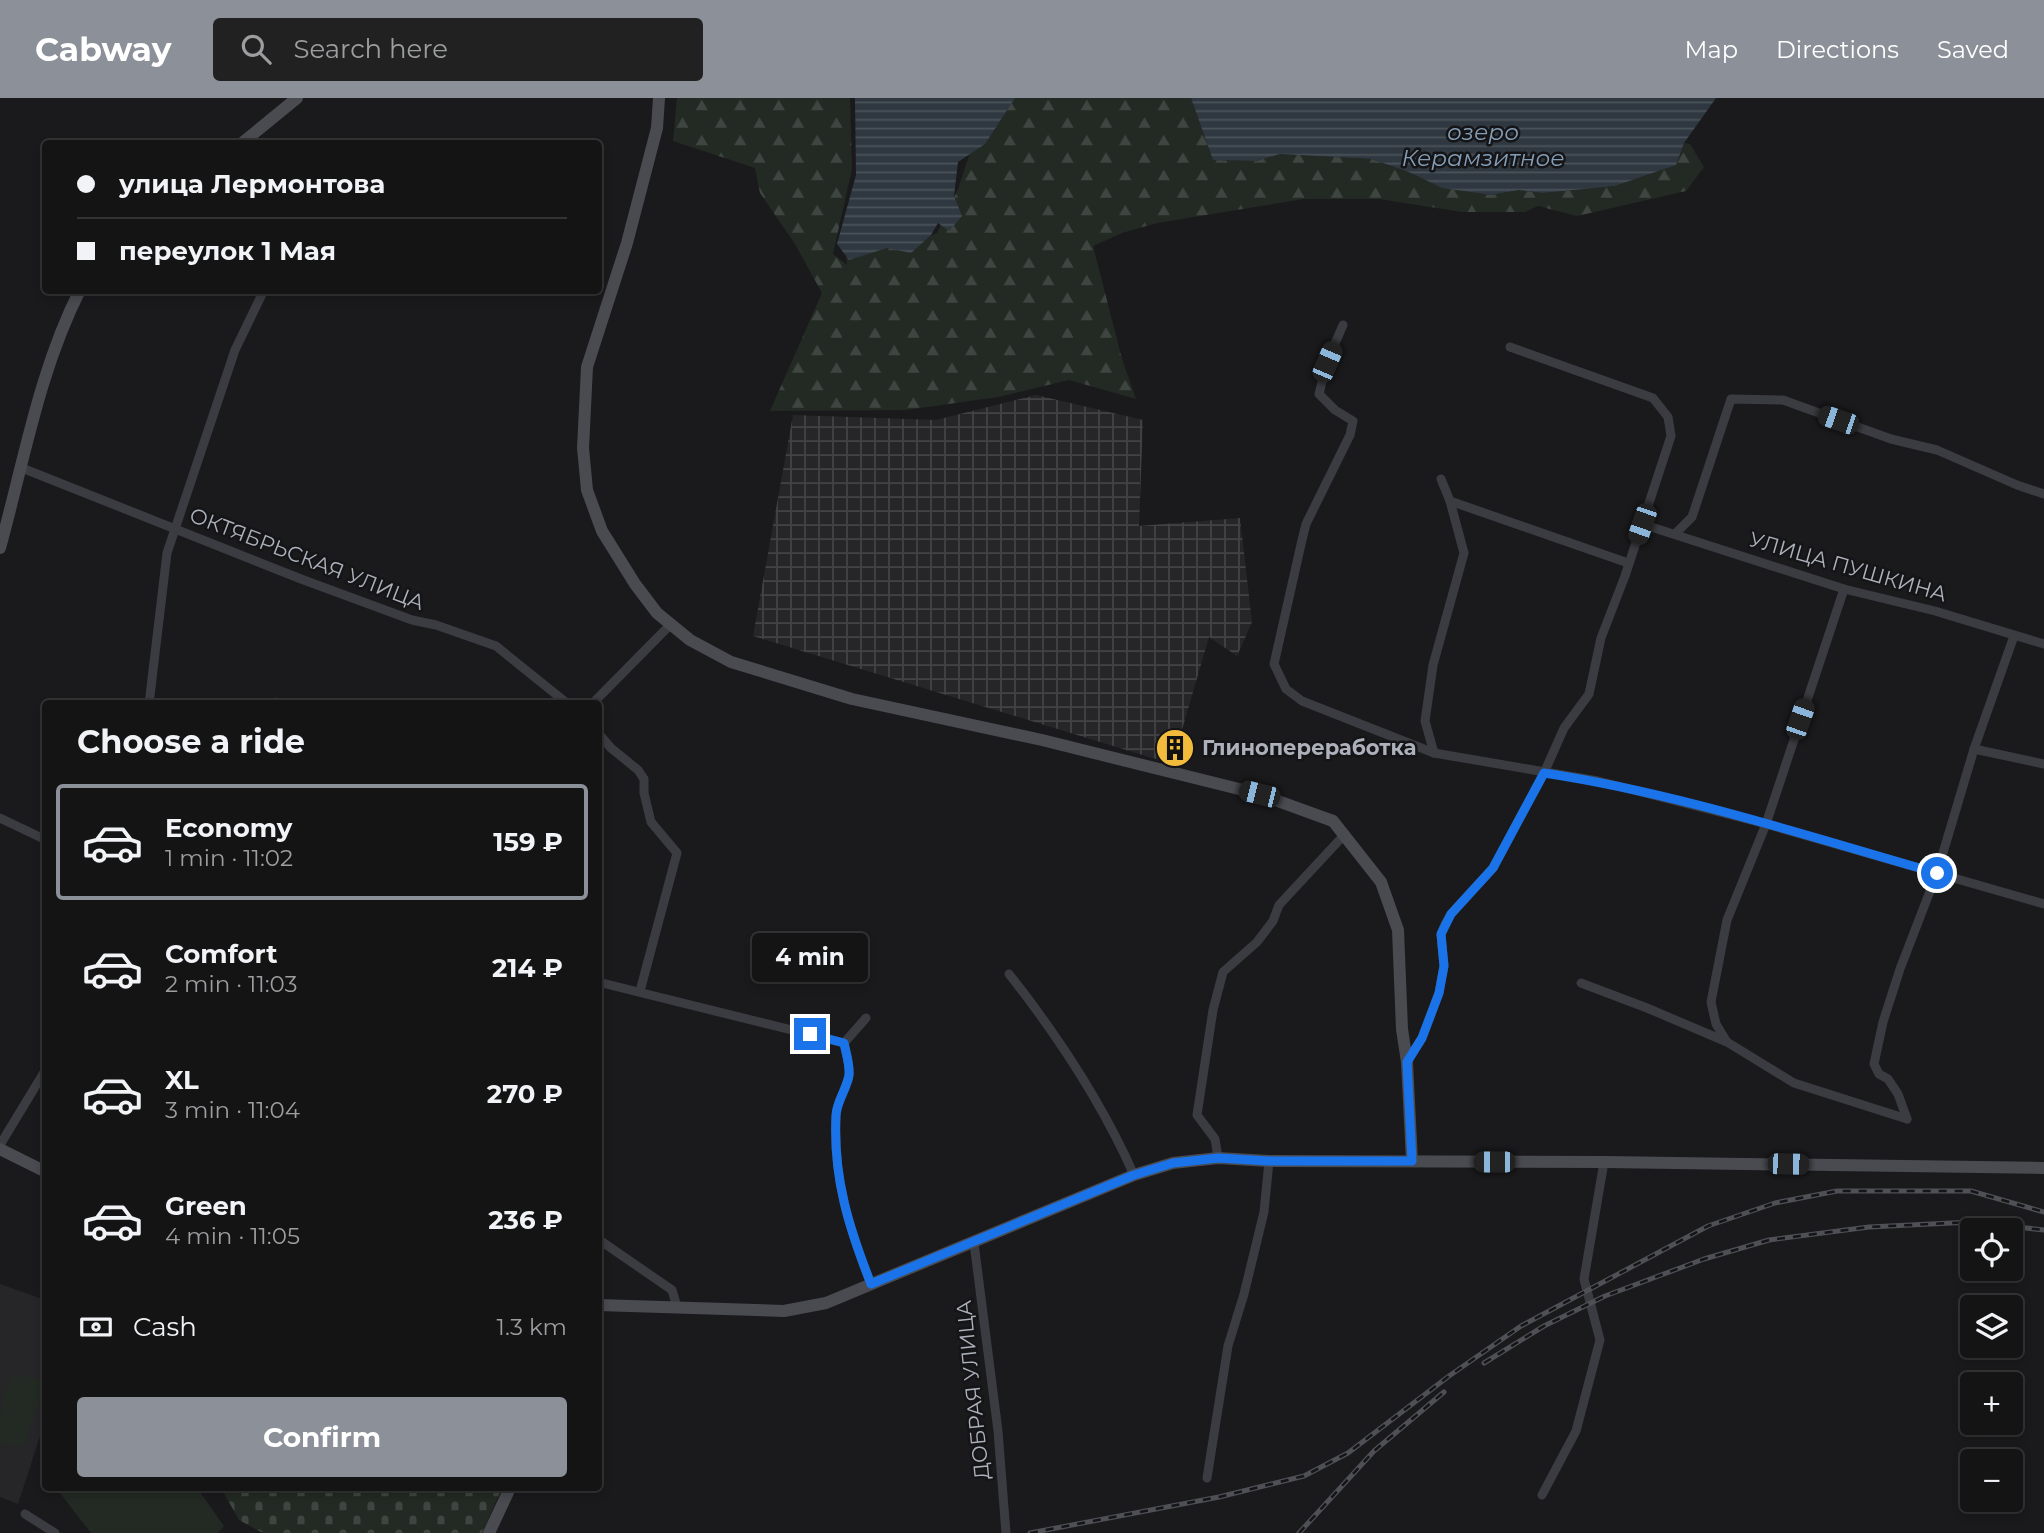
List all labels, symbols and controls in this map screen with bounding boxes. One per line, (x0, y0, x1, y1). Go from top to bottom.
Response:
search box (213, 18, 703, 81)
text: Cabway (35, 29, 171, 69)
icon: search (237, 30, 275, 68)
text: Search here (293, 33, 448, 65)
text: Map (1685, 35, 1738, 64)
text: Directions (1776, 35, 1899, 64)
text: Saved (1937, 35, 2009, 64)
water label: озеро Керамзитное (1401, 118, 1565, 172)
text: улица Лермонтова (119, 168, 385, 200)
text: переулок 1 Мая (119, 235, 336, 267)
car (1310, 339, 1345, 385)
car (1815, 403, 1862, 437)
car (1626, 501, 1659, 547)
street label: ОКТЯБРЬСКАЯ УЛИЦА (186, 502, 428, 615)
street label: УЛИЦА ПУШКИНА (1746, 526, 1950, 607)
car (1784, 696, 1817, 742)
text: Choose a ride (77, 722, 305, 761)
building icon: Глинопереработка (1154, 727, 1196, 769)
place label: Глинопереработка (1202, 735, 1416, 760)
car (1237, 779, 1282, 809)
icon: car (81, 811, 144, 874)
text: Economy (165, 812, 292, 844)
text: 159 ₽ (493, 826, 563, 858)
text: 1 min · 11:02 (165, 844, 293, 872)
route start (1921, 857, 1953, 889)
callout: 4 min (752, 932, 868, 982)
icon: car (81, 937, 144, 1000)
text: Comfort (165, 938, 277, 970)
text: 4 min (775, 943, 845, 971)
text: 214 ₽ (492, 952, 563, 984)
text: 2 min · 11:03 (165, 970, 298, 998)
route end (794, 1018, 826, 1050)
icon: car (81, 1063, 144, 1126)
text: XL (165, 1064, 199, 1096)
text: 270 ₽ (487, 1078, 563, 1110)
text: 3 min · 11:04 (165, 1096, 300, 1124)
car (1474, 1152, 1516, 1173)
car (1767, 1153, 1810, 1175)
icon: car (81, 1189, 144, 1252)
text: Green (165, 1190, 247, 1222)
text: 236 ₽ (488, 1204, 563, 1236)
map controls (1960, 1218, 2023, 1512)
button: locate (1960, 1218, 2023, 1281)
text: 4 min · 11:05 (165, 1222, 300, 1250)
button: layers (1960, 1295, 2023, 1358)
street label: ДОБРАЯ УЛИЦА (951, 1299, 994, 1481)
icon: cash (77, 1308, 115, 1346)
text: Cash (133, 1311, 197, 1343)
text: 1.3 km (497, 1313, 567, 1341)
button: + (1960, 1372, 2023, 1435)
button: Confirm (77, 1397, 567, 1477)
button: − (1960, 1449, 2023, 1512)

